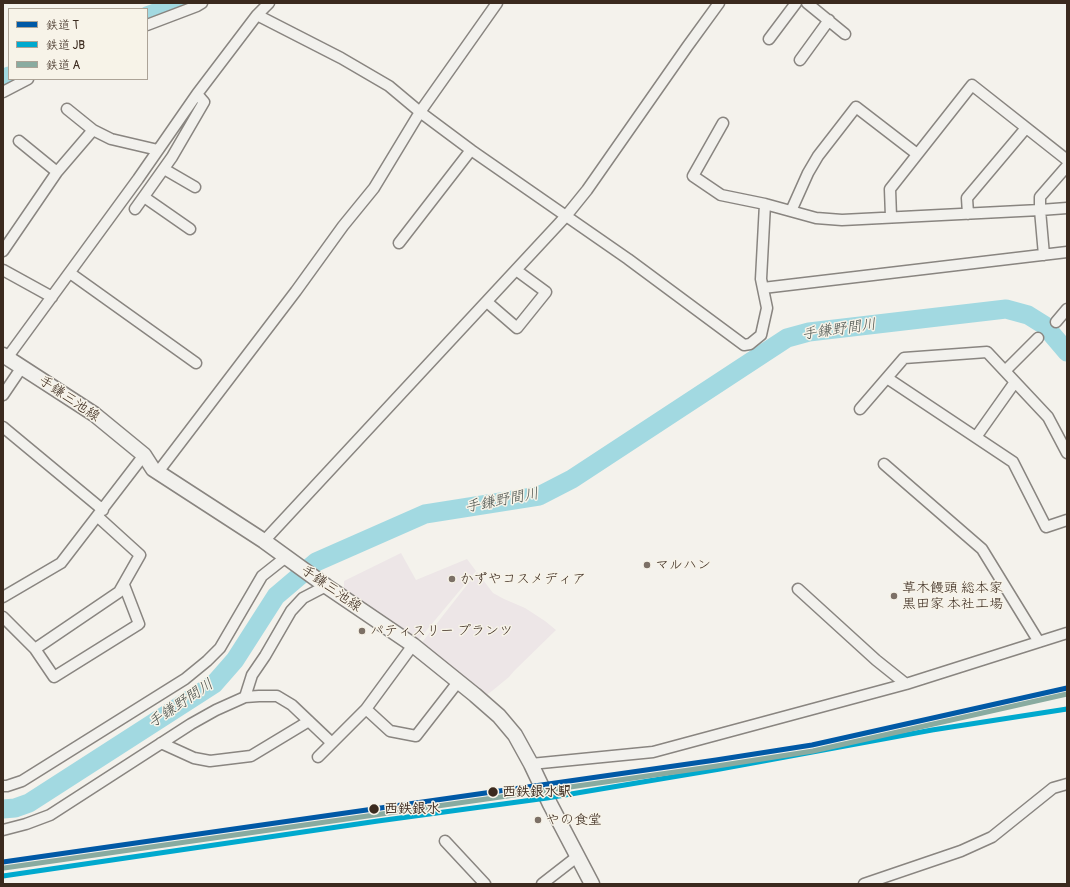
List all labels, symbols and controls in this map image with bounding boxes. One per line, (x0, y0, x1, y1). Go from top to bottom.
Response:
legend (8, 8, 148, 80)
text: 鉄道 T (46, 18, 79, 33)
text: 鉄道 JB (46, 38, 85, 53)
text: 鉄道 A (46, 58, 80, 73)
water label: 手鎌野間川 (801, 316, 877, 344)
street label: 手鎌三池線 (35, 372, 103, 426)
water label: 手鎌野間川 (463, 485, 541, 517)
place label: マルハン (655, 557, 711, 573)
marker: マルハン (642, 560, 652, 570)
street label: 手鎌三池線 (298, 562, 364, 616)
place label: かずやコスメディア (460, 571, 586, 587)
marker: かずやコスメディア (447, 574, 457, 584)
place label: 草木饅頭 総本家 黒田家 本社工場 (902, 580, 1003, 612)
marker: 草木饅頭 総本家 黒田家 本社工場 (889, 591, 899, 601)
place label: パティスリー プランツ (370, 623, 513, 639)
marker: パティスリー プランツ (357, 626, 367, 636)
water label: 手鎌野間川 (145, 676, 217, 732)
place label: 西鉄銀水駅 (502, 784, 572, 800)
marker: 西鉄銀水駅 (486, 785, 500, 799)
place label: 西鉄銀水 (384, 801, 440, 817)
marker: 西鉄銀水 (367, 802, 381, 816)
place label: やの食堂 (546, 812, 602, 828)
marker: やの食堂 (533, 815, 543, 825)

